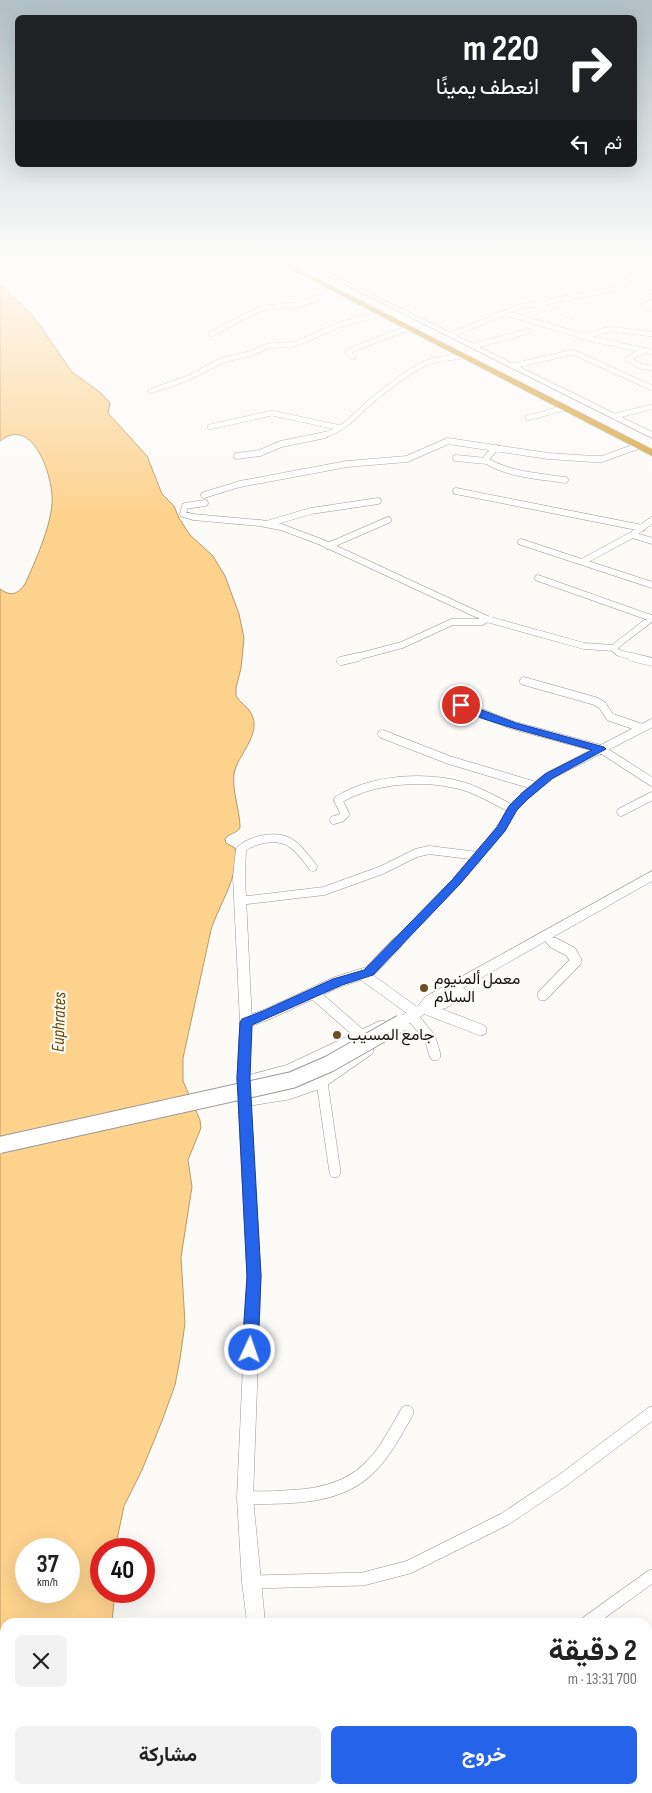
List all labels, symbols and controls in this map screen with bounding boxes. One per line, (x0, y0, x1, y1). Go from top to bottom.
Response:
text: 220 m (463, 28, 539, 71)
icon: right (557, 35, 622, 100)
text: انعطف يمينًا (436, 74, 539, 101)
icon: left (566, 130, 594, 158)
text: ثم (604, 132, 622, 155)
pin (440, 684, 482, 726)
icon: arrive (447, 691, 475, 719)
place label: معمل ألمنيوم السلام (434, 970, 520, 1007)
marker: معمل ألمنيوم السلام (418, 982, 430, 994)
water label: Euphrates (47, 991, 71, 1052)
place label: جامع المسيب (347, 1026, 435, 1046)
marker: جامع المسيب (331, 1029, 343, 1041)
position arrow (223, 1323, 275, 1375)
speed limit sign: 40 (90, 1538, 155, 1603)
text: 37 (36, 1549, 59, 1580)
text: km/h (37, 1575, 58, 1590)
text: 2 دقيقة (548, 1633, 637, 1669)
button: close (15, 1635, 67, 1687)
text: 700 m · 13:31 (568, 1670, 637, 1689)
button: مشاركة (15, 1726, 321, 1784)
button: خروج (331, 1726, 637, 1784)

